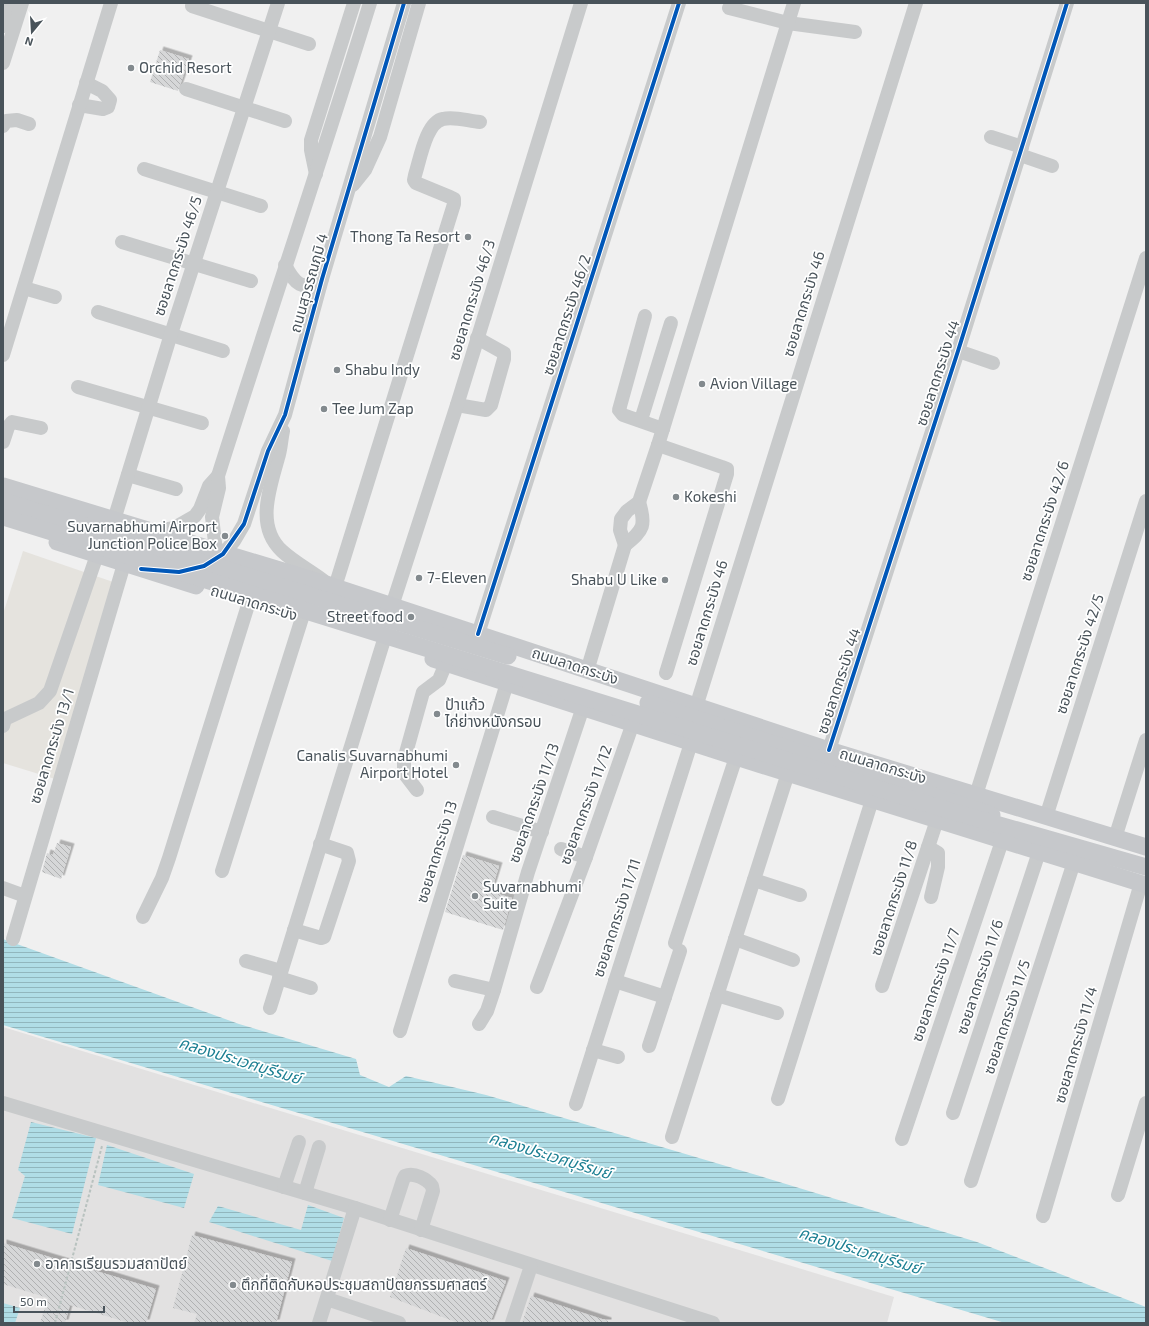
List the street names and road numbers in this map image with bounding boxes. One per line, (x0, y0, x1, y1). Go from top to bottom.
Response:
street label: ซอยลาดกระบัง 46/5 (149, 193, 205, 318)
street label: ถนนสุวรรณภูมิ 4 (285, 231, 332, 335)
street label: ซอยลาดกระบัง 46/3 (444, 237, 498, 362)
street label: ซอยลาดกระบัง 46 (778, 249, 828, 359)
street label: ซอยลาดกระบัง 46/2 (538, 252, 594, 377)
street label: ซอยลาดกระบัง 44 (911, 318, 963, 428)
street label: ซอยลาดกระบัง 42/6 (1016, 458, 1072, 583)
street label: ซอยลาดกระบัง 46 (681, 558, 731, 668)
street label: ถนนลาดกระบัง (209, 580, 300, 624)
street label: ซอยลาดกระบัง 42/5 (1051, 591, 1107, 716)
street label: ซอยลาดกระบัง 44 (812, 626, 864, 736)
street label: ถนนลาดกระบัง (530, 643, 621, 687)
street label: ซอยลาดกระบัง 13/1 (25, 686, 77, 806)
street label: ซอยลาดกระบัง 11/13 (504, 740, 562, 865)
street label: ซอยลาดกระบัง 11/12 (555, 743, 615, 867)
street label: ถนนลาดกระบัง (838, 743, 929, 787)
street label: ซอยลาดกระบัง 13 (412, 798, 460, 905)
street label: ซอยลาดกระบัง 11/8 (866, 838, 920, 958)
street label: ซอยลาดกระบัง 11/11 (588, 856, 644, 979)
street label: ซอยลาดกระบัง 11/6 (952, 917, 1006, 1036)
street label: ซอยลาดกระบัง 11/7 (907, 925, 963, 1044)
street label: ซอยลาดกระบัง 11/5 (979, 957, 1033, 1076)
street label: ซอยลาดกระบัง 11/4 (1050, 984, 1100, 1105)

